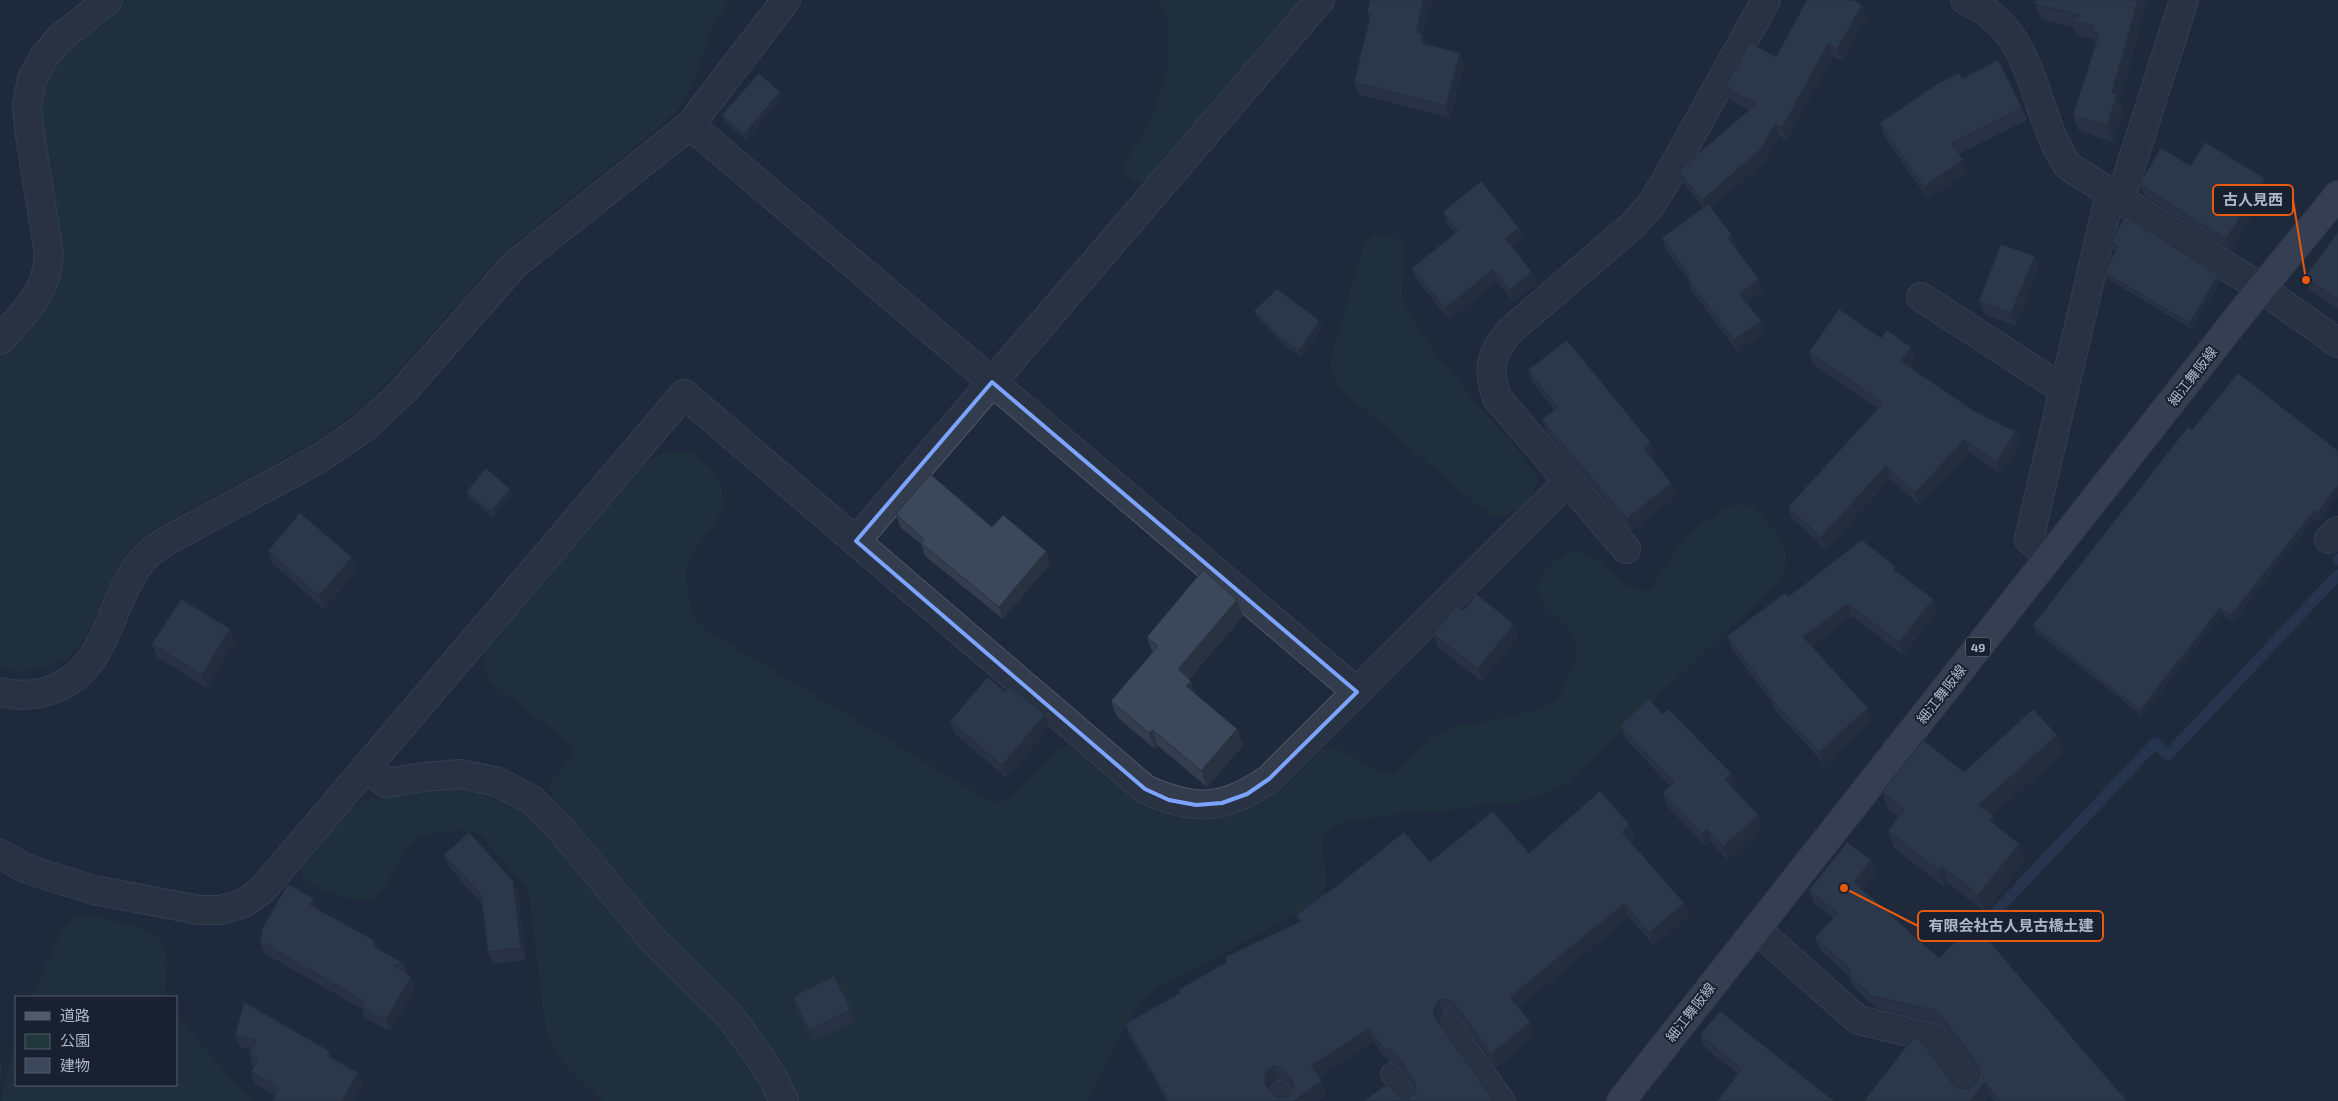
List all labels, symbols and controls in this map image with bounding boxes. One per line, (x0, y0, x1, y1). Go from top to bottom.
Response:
callout: 古人見西 (2213, 185, 2293, 215)
text: 古人見西 (2223, 190, 2283, 208)
street label: 細江舞阪線 (2164, 343, 2220, 409)
road number: 49 (1966, 638, 1990, 656)
street label: 細江舞阪線 (1913, 661, 1969, 727)
callout: 有限会社古人見古橋土建 (1918, 911, 2103, 941)
text: 有限会社古人見古橋土建 (1928, 916, 2094, 934)
street label: 細江舞阪線 (1662, 979, 1718, 1045)
legend (15, 996, 178, 1086)
text: 道路 (60, 1006, 90, 1024)
text: 公園 (60, 1031, 90, 1049)
text: 建物 (60, 1056, 90, 1074)

